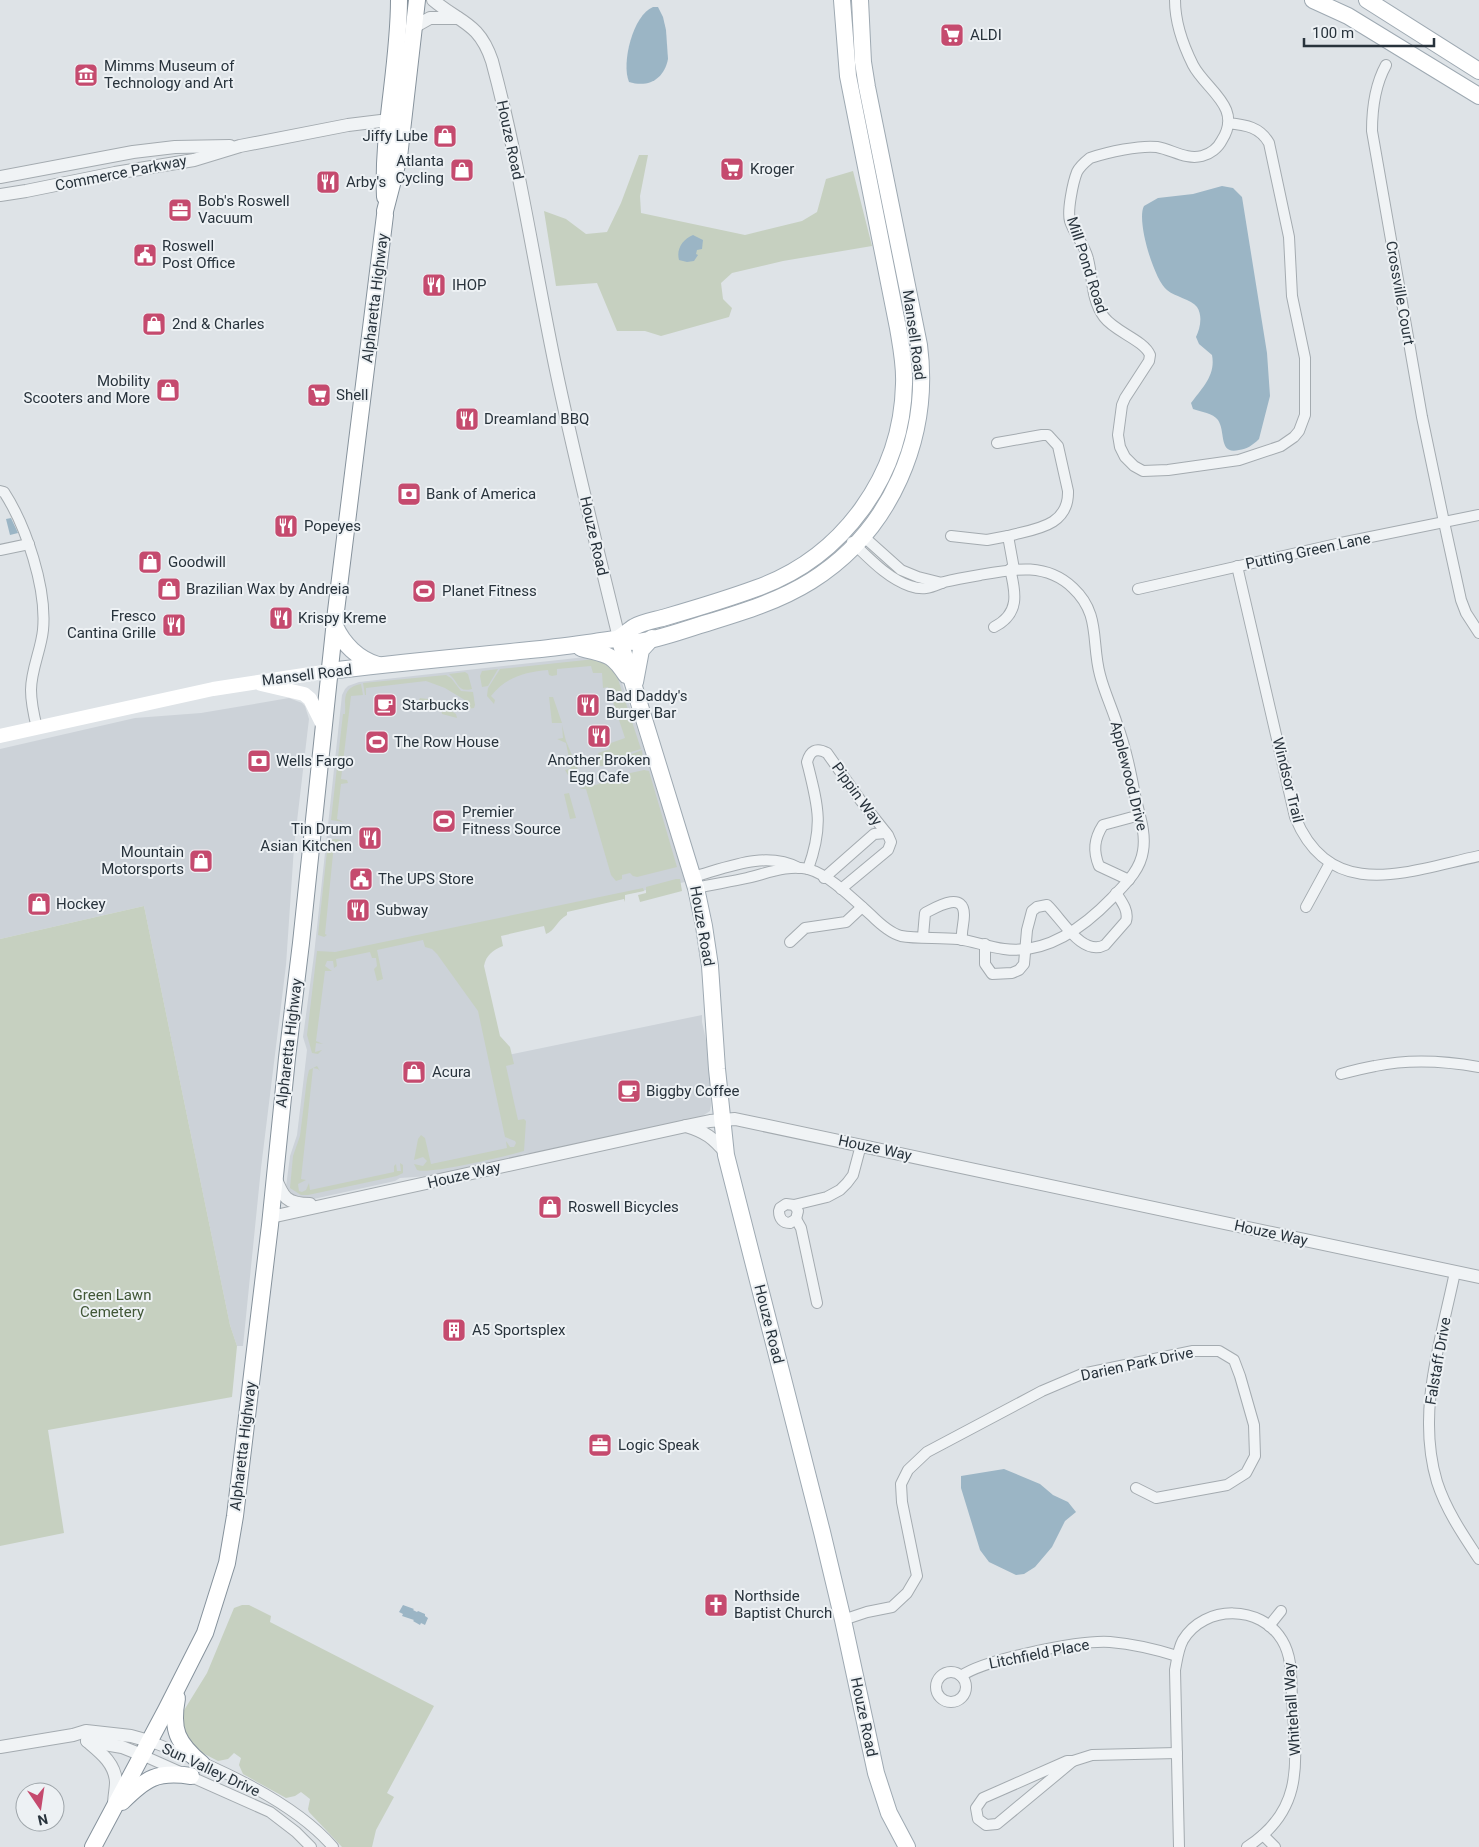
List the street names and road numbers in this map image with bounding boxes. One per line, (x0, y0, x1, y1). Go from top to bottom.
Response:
street label: Houze Road (493, 99, 527, 181)
street label: Commerce Parkway (54, 151, 188, 195)
street label: Mill Pond Road (1063, 214, 1111, 316)
street label: Alpharetta Highway (358, 232, 392, 364)
street label: Crossville Court (1382, 239, 1418, 347)
street label: Mansell Road (899, 289, 929, 381)
street label: Houze Road (576, 495, 612, 577)
street label: Putting Green Lane (1244, 529, 1372, 573)
street label: Mansell Road (261, 661, 353, 689)
street label: Applewood Drive (1107, 719, 1151, 833)
street label: Windsor Trail (1269, 736, 1307, 824)
street label: Pippin Way (828, 759, 886, 829)
street label: Houze Road (686, 885, 718, 967)
street label: Alpharetta Highway (272, 977, 306, 1109)
street label: Houze Way (837, 1131, 913, 1165)
street label: Houze Way (426, 1158, 502, 1192)
street label: Houze Way (1233, 1216, 1309, 1250)
street label: Houze Road (750, 1283, 788, 1365)
street label: Falstaff Drive (1421, 1316, 1455, 1406)
street label: Darien Park Drive (1079, 1343, 1195, 1385)
street label: Alpharetta Highway (226, 1380, 260, 1512)
street label: Litchfield Place (987, 1635, 1091, 1673)
street label: Whitehall Way (1280, 1662, 1304, 1756)
street label: Houze Road (847, 1676, 881, 1758)
street label: Sun Valley Drive (159, 1739, 263, 1801)

